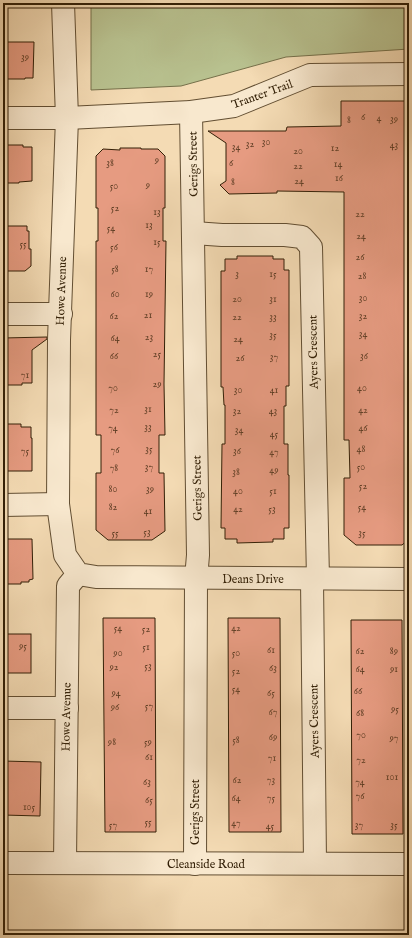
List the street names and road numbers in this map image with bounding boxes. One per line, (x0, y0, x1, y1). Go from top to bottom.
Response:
street label: Tranter Trail (229, 76, 296, 113)
street label: Gerigs Street (185, 131, 202, 197)
street label: Howe Avenue (53, 256, 70, 326)
street label: Ayers Crescent (305, 315, 322, 390)
street label: Gerigs Street (189, 455, 206, 521)
street label: Deans Drive (222, 572, 284, 587)
street label: Howe Avenue (58, 682, 75, 752)
street label: Ayers Crescent (306, 684, 323, 759)
street label: Gerigs Street (188, 779, 203, 845)
street label: Cleanside Road (167, 857, 246, 872)

